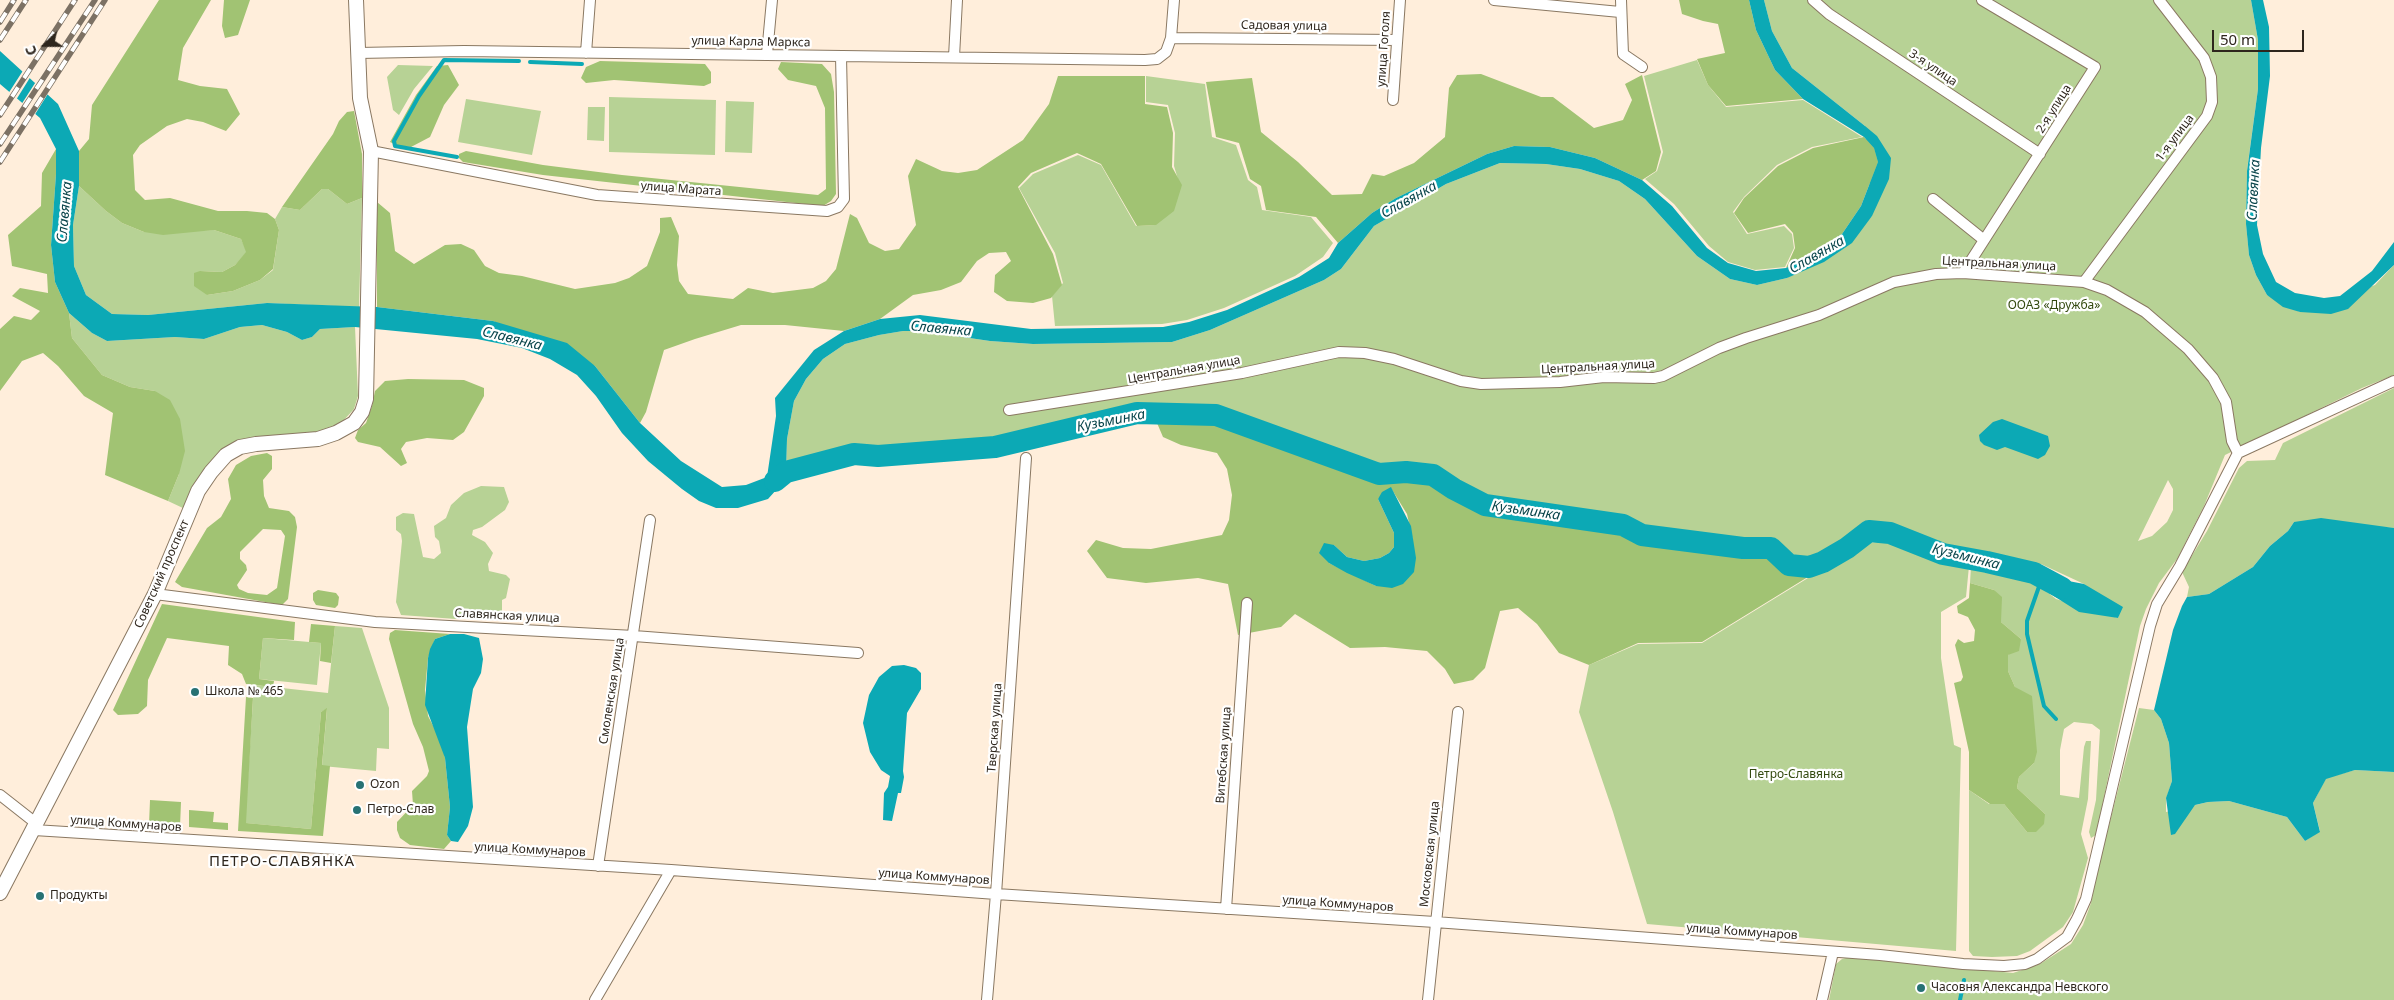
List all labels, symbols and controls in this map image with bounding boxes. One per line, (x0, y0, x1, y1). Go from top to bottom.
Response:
street label: улица Гоголя (1374, 11, 1394, 87)
street label: Садовая улица (1241, 18, 1327, 34)
north arrow (20, 20, 70, 70)
scale bar (2214, 20, 2306, 52)
text: 50 m (2220, 29, 2255, 49)
street label: улица Карла Маркса (691, 34, 811, 50)
text: С (20, 43, 41, 59)
street label: 3-я улица (1906, 47, 1960, 89)
street label: 2-я улица (2033, 82, 2075, 136)
street label: 1-я улица (2153, 112, 2197, 164)
water label: Славянка (2244, 159, 2264, 221)
water label: Славянка (1378, 178, 1440, 222)
street label: улица Марата (640, 179, 722, 199)
water label: Славянка (54, 181, 76, 243)
water label: Славянка (1786, 232, 1848, 278)
street label: Центральная улица (1942, 254, 2056, 274)
park label: ООАЗ «Дружба» (2008, 299, 2100, 313)
water label: Славянка (910, 318, 972, 340)
water label: Славянка (480, 323, 544, 355)
street label: Центральная улица (1127, 353, 1241, 387)
street label: Центральная улица (1541, 357, 1655, 377)
water label: Кузьминка (1075, 406, 1147, 436)
water label: Кузьминка (1491, 498, 1561, 524)
street label: Советский проспект (132, 517, 192, 631)
water label: Кузьминка (1930, 540, 2002, 574)
street label: Славянская улица (454, 606, 560, 626)
street label: Смоленская улица (596, 637, 628, 745)
street label: Тверская улица (985, 683, 1005, 773)
place label: Школа № 465 (205, 685, 283, 699)
marker: Школа № 465 (189, 686, 201, 698)
street label: Витебская улица (1213, 706, 1235, 804)
park label: Петро-Славянка (1749, 768, 1843, 782)
place label: Ozon (370, 778, 400, 792)
marker: Ozon (354, 779, 366, 791)
street label: Московская улица (1417, 800, 1443, 908)
place label: Петро-Слав (367, 803, 434, 817)
marker: Петро-Слав (351, 804, 363, 816)
street label: улица Коммунаров (70, 813, 182, 835)
street label: улица Коммунаров (474, 840, 586, 860)
district label: ПЕТРО-СЛАВЯНКА (207, 853, 357, 871)
street label: улица Коммунаров (878, 866, 990, 888)
place label: Продукты (50, 889, 108, 903)
marker: Продукты (34, 890, 46, 902)
street label: улица Коммунаров (1282, 893, 1394, 915)
street label: улица Коммунаров (1686, 921, 1798, 943)
place label: Часовня Александра Невского (1931, 981, 2108, 995)
marker: Часовня Александра Невского (1915, 982, 1927, 994)

